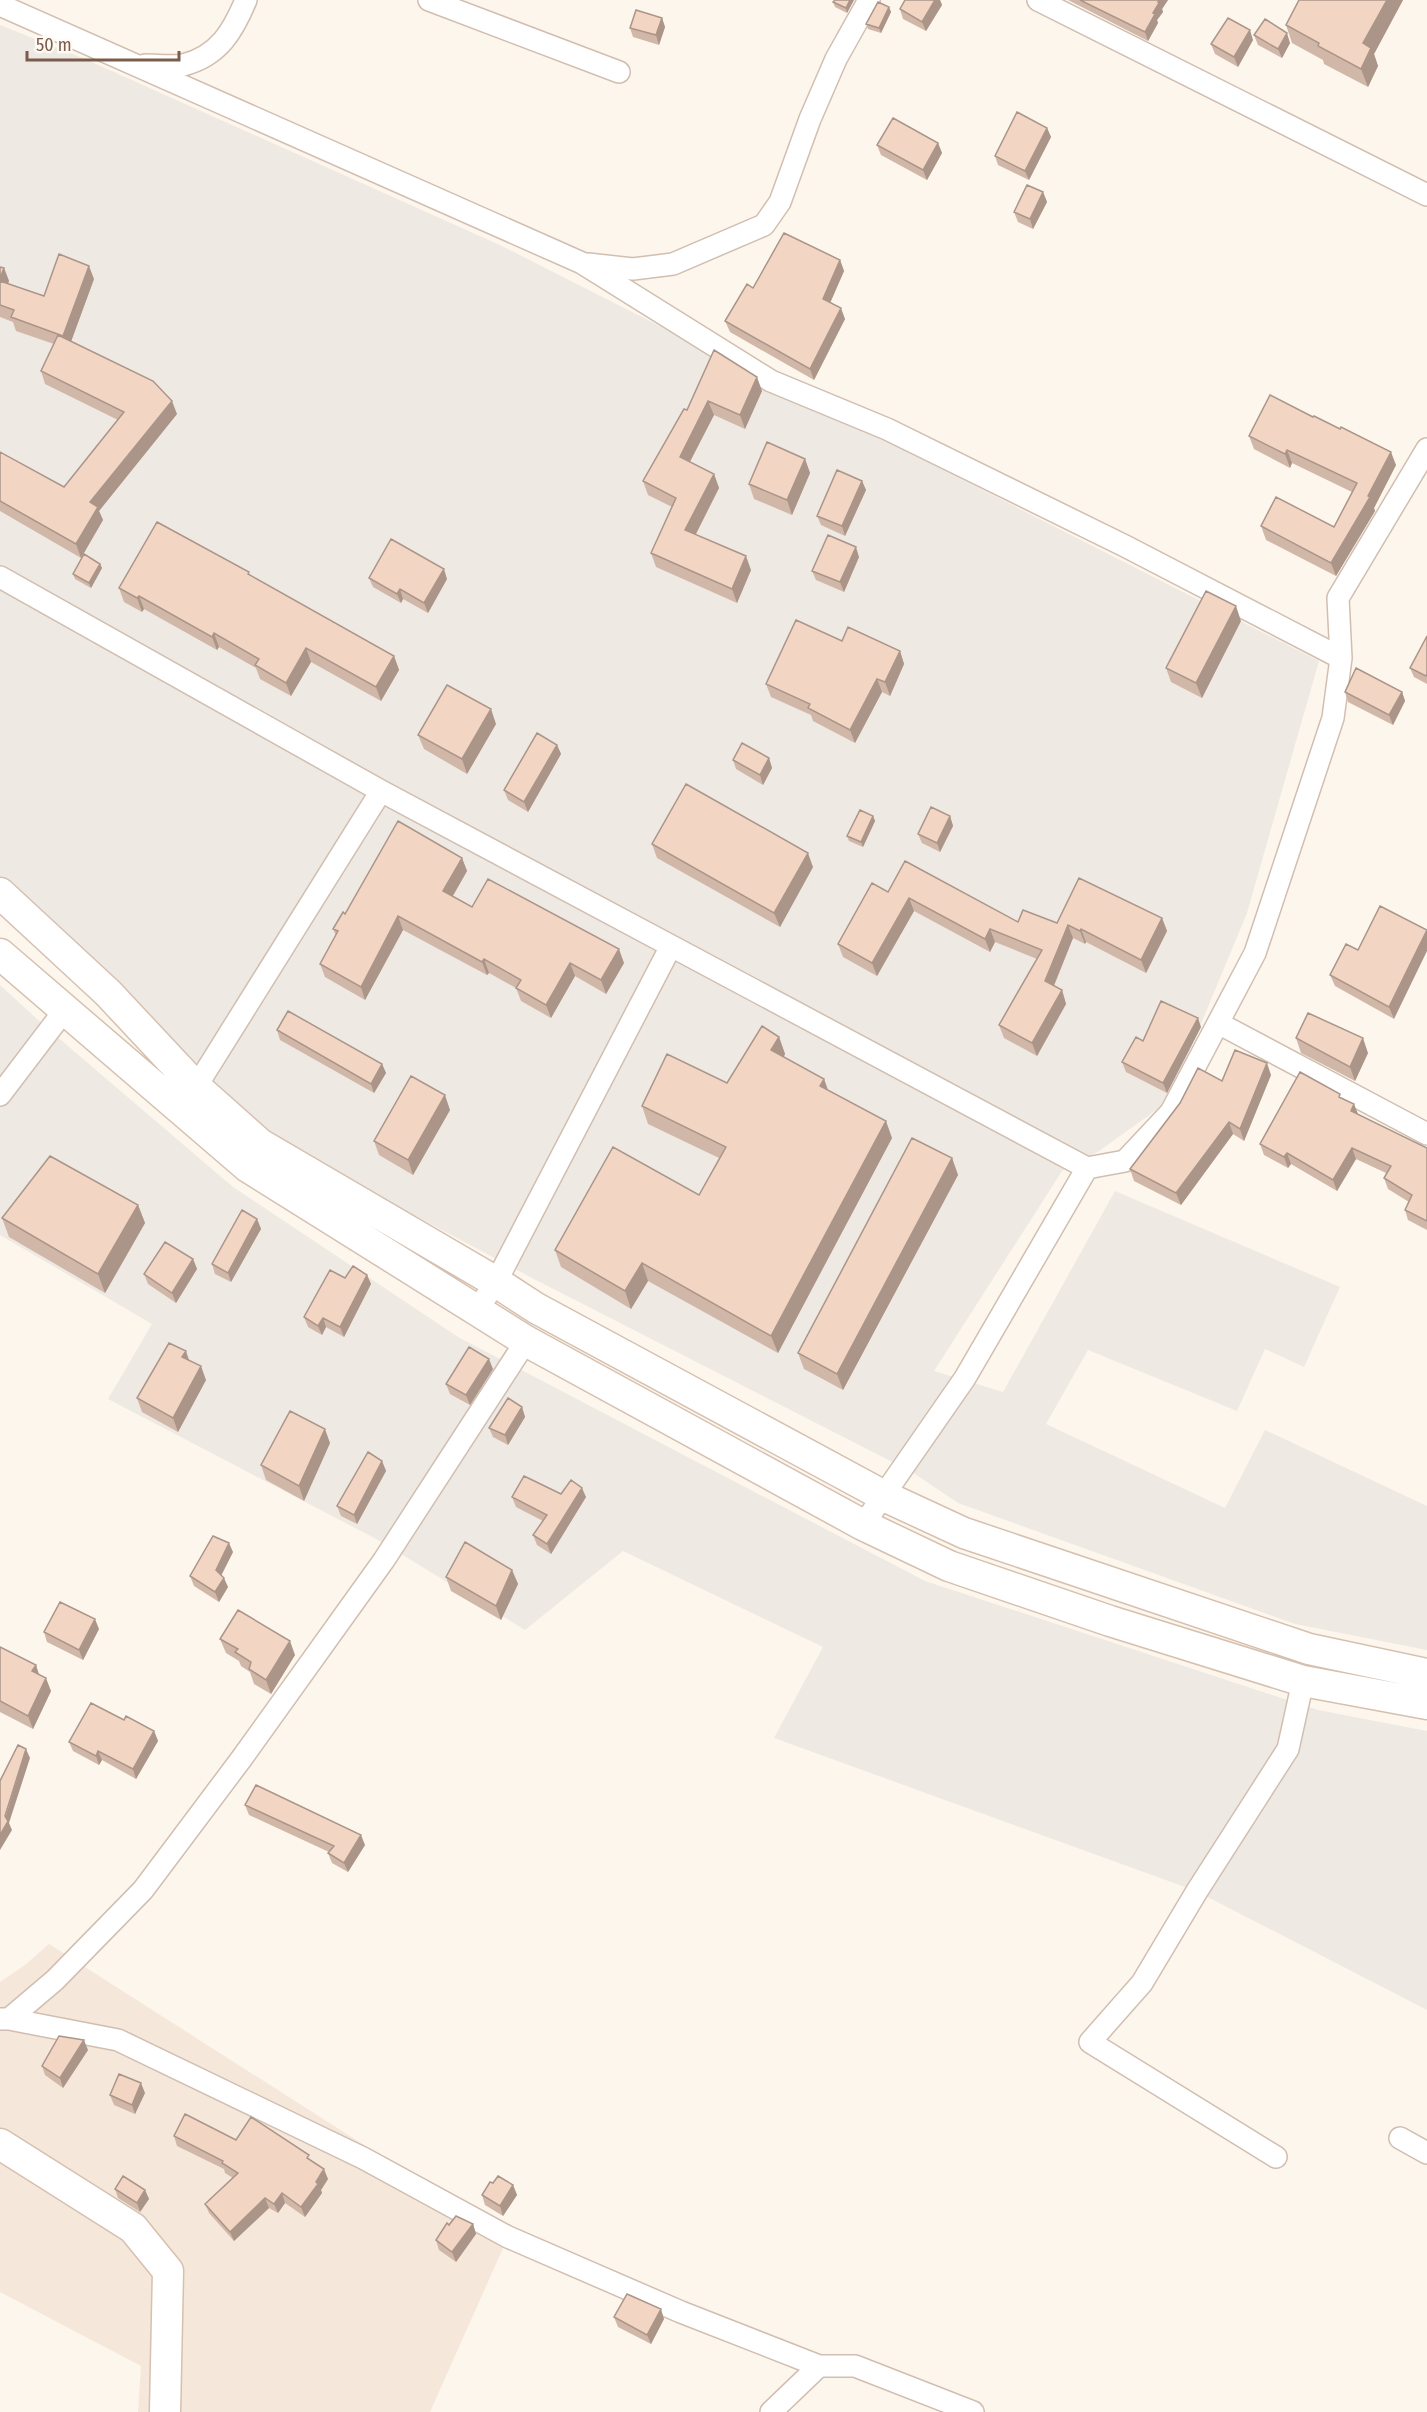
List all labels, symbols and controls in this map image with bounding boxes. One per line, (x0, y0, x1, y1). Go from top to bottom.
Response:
scale bar (27, 24, 178, 62)
text: 50 m (36, 34, 72, 56)

